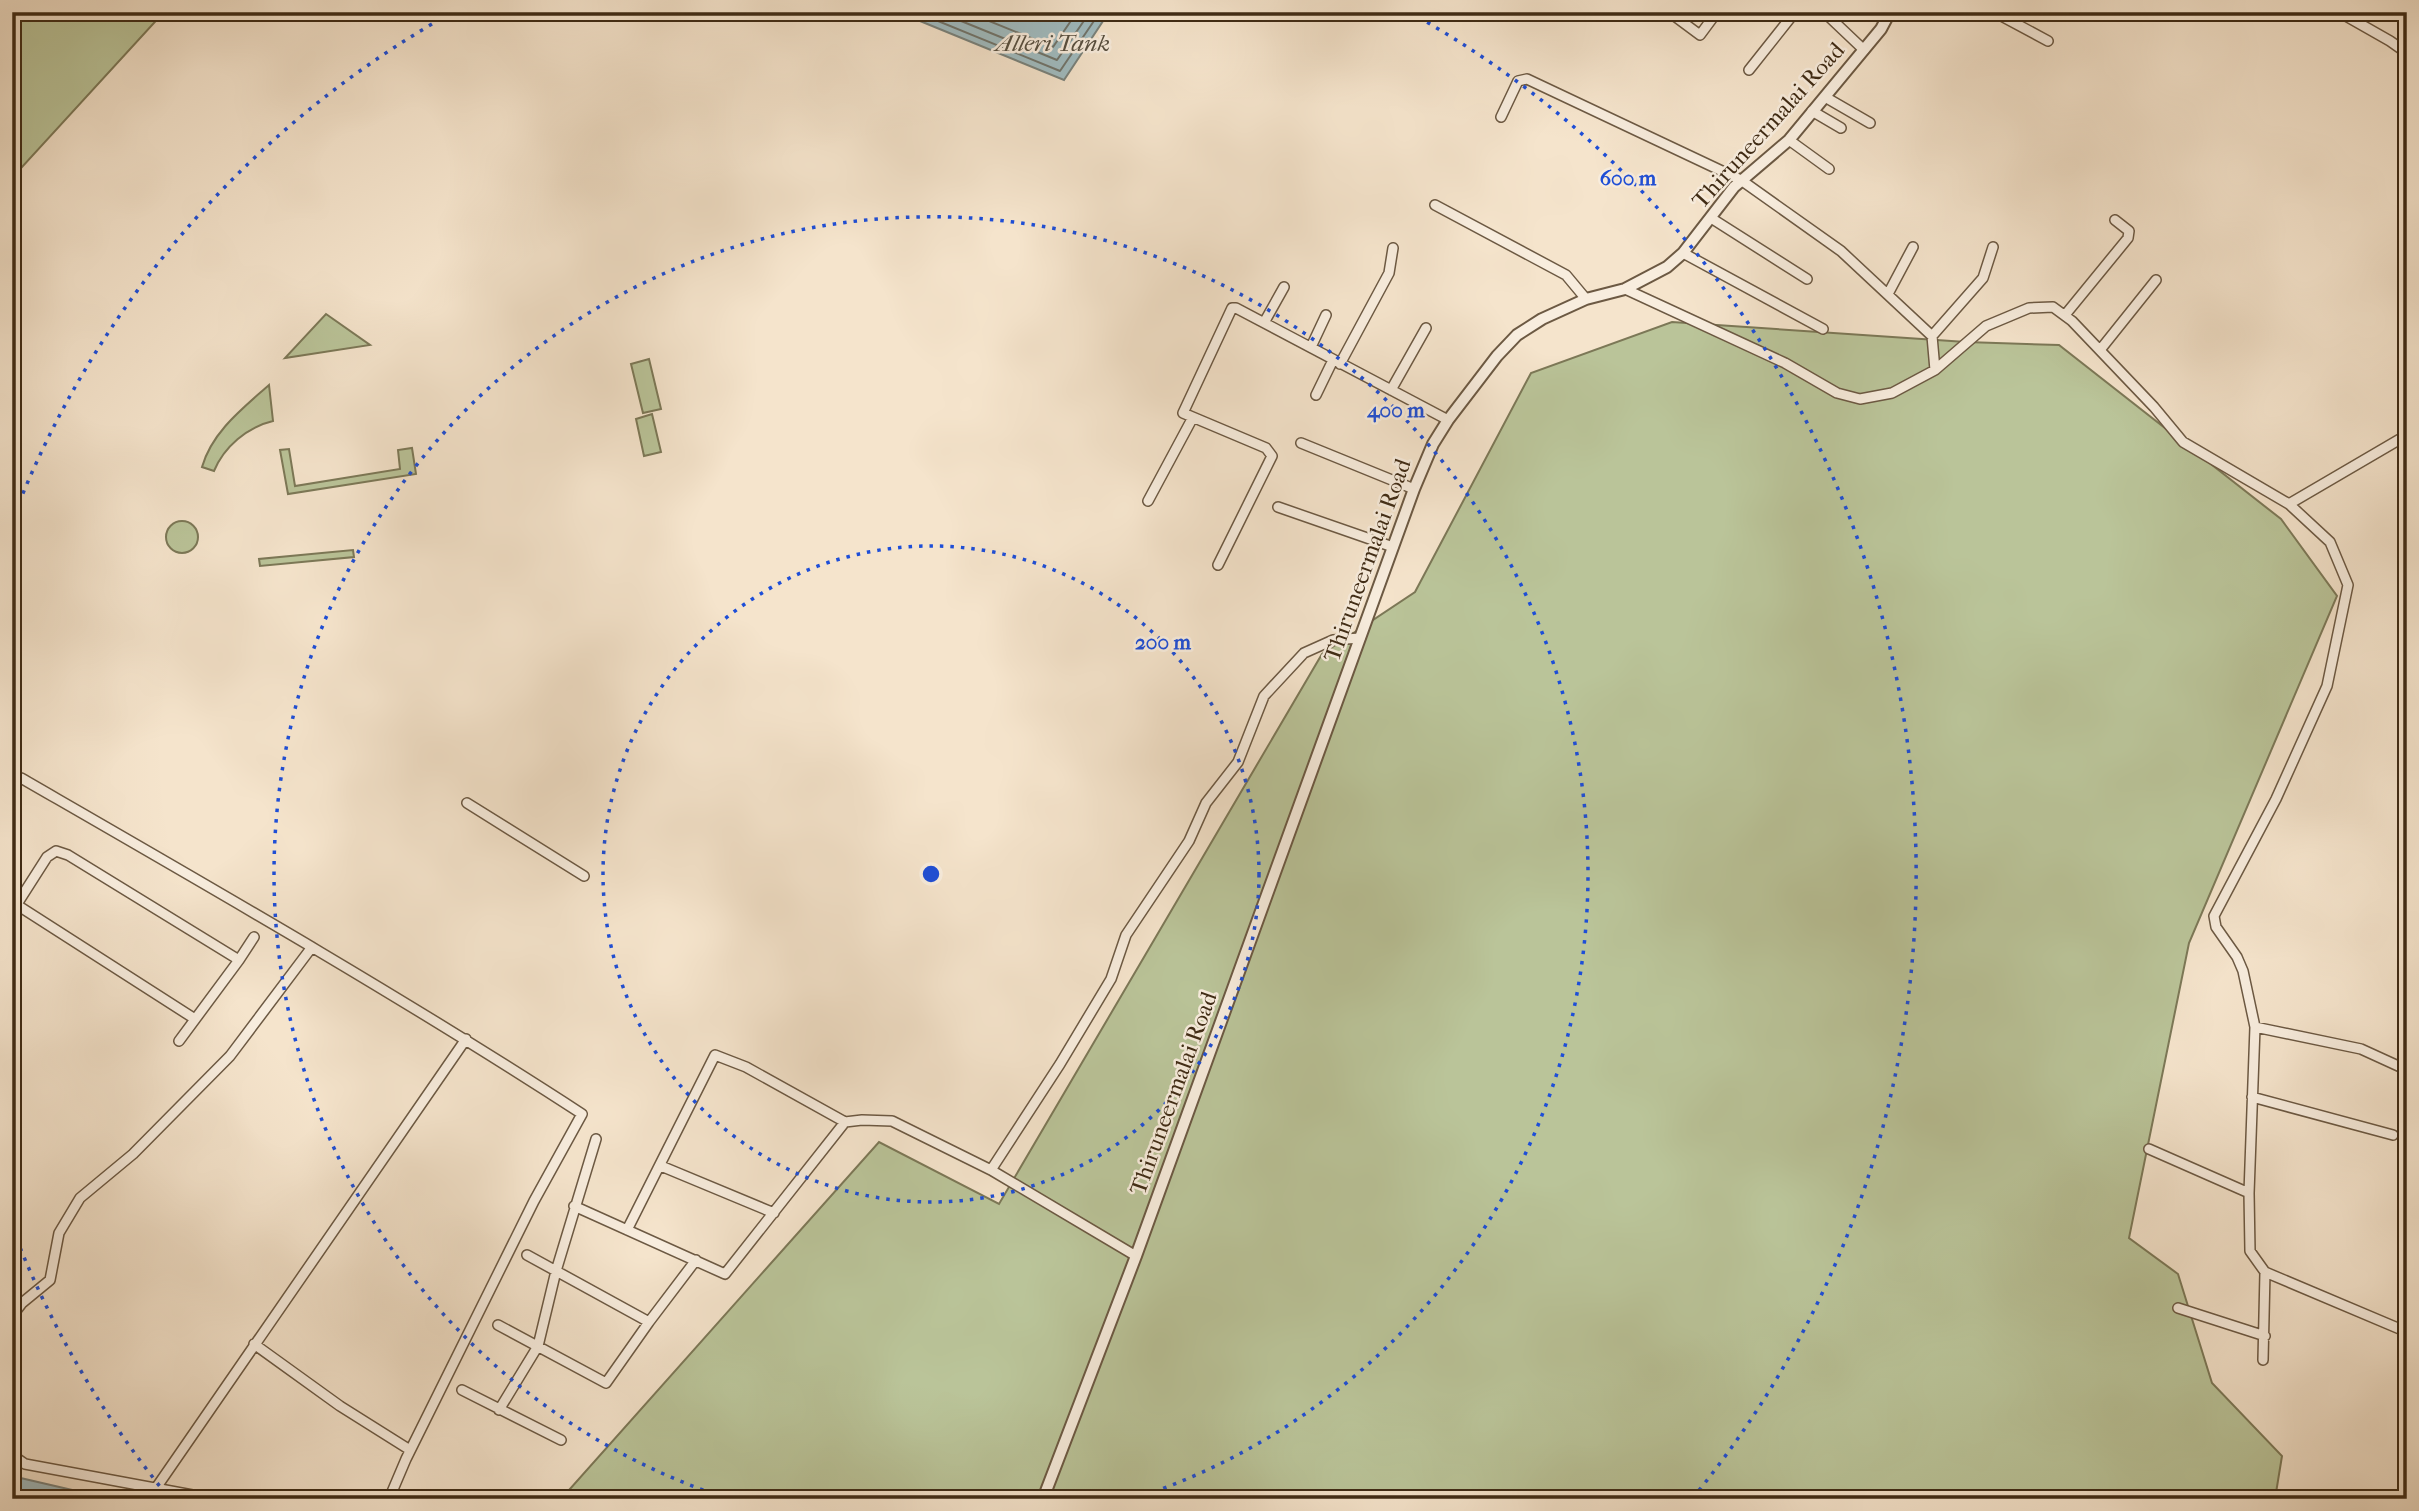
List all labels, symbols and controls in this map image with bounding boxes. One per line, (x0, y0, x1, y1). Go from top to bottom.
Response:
water label: Alleri Tank (993, 29, 1110, 57)
street label: Thiruneermalai Road (1687, 36, 1850, 214)
text: 600 m (1600, 166, 1657, 190)
text: 400 m (1366, 398, 1425, 423)
street label: Thiruneermalai Road (1318, 455, 1417, 665)
text: 200 m (1135, 630, 1192, 654)
centre of rings (919, 862, 943, 886)
street label: Thiruneermalai Road (1124, 988, 1223, 1198)

